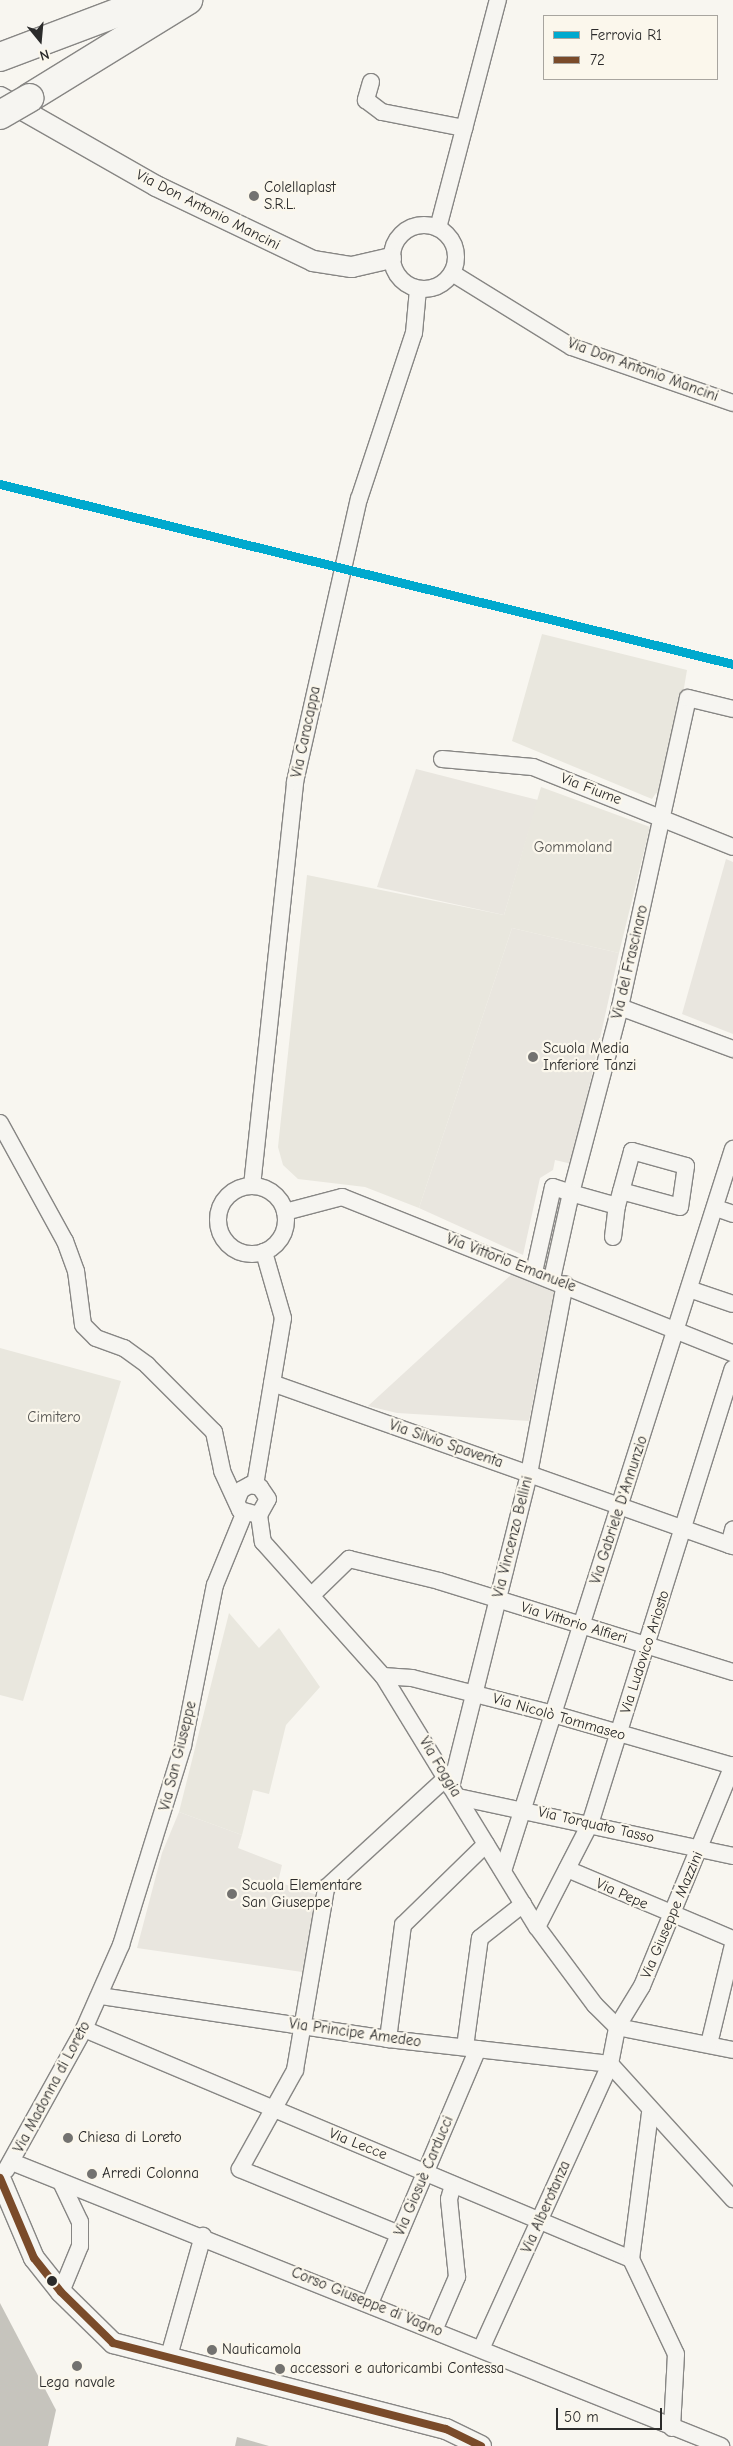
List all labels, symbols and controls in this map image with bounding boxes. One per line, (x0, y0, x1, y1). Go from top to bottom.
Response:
north arrow (15, 15, 65, 65)
legend (543, 15, 718, 80)
text: Ferrovia R1 (590, 26, 662, 44)
text: N (38, 45, 51, 64)
text: 72 (590, 51, 605, 69)
street label: Via Don Antonio Mancini (133, 166, 283, 254)
place label: Colellaplast S.R.L. (264, 178, 336, 213)
marker: Colellaplast S.R.L. (248, 190, 260, 202)
street label: Via Don Antonio Mancini (565, 334, 721, 406)
street label: Via Caracappa (288, 685, 324, 779)
street label: Via Fiume (558, 769, 624, 809)
park label: Gommoland (534, 839, 612, 857)
street label: Via del Frascinaro (608, 903, 652, 1021)
place label: Scuola Media Inferiore Tanzi (543, 1039, 636, 1074)
marker: Scuola Media Inferiore Tanzi (527, 1051, 539, 1063)
street label: Via Vittorio Emanuele (444, 1230, 578, 1296)
park label: Cimitero (27, 1409, 81, 1427)
street label: Via Silvio Spaventa (387, 1416, 505, 1472)
street label: Via Gabriele D'Annunzio (587, 1434, 651, 1586)
street label: Via Vincenzo Bellini (489, 1474, 537, 1600)
street label: Via Ludovico Ariosto (617, 1588, 673, 1716)
street label: Via Vittorio Alfieri (519, 1598, 629, 1648)
street label: Via Nicolò Tommaseo (490, 1689, 628, 1745)
street label: Via San Giuseppe (156, 1699, 200, 1813)
street label: Via Foggia (415, 1734, 465, 1800)
street label: Via Torquato Tasso (536, 1803, 656, 1847)
street label: Via Giuseppe Mazzini (637, 1849, 707, 1981)
street label: Via Pepe (593, 1875, 651, 1913)
place label: Scuola Elementare San Giuseppe (242, 1876, 362, 1911)
marker: Scuola Elementare San Giuseppe (226, 1888, 238, 1900)
street label: Via Principe Amedeo (288, 2015, 422, 2051)
street label: Via Madonna di Loreto (10, 2018, 94, 2156)
street label: Via Giosuè Carducci (391, 2113, 457, 2239)
street label: Via Lecce (326, 2124, 390, 2164)
place label: Chiesa di Loreto (78, 2129, 182, 2147)
marker: Chiesa di Loreto (62, 2132, 74, 2144)
street label: Via Alberotanza (518, 2158, 574, 2256)
place label: Arredi Colonna (102, 2165, 199, 2183)
marker: Arredi Colonna (86, 2168, 98, 2180)
street label: Corso Giuseppe di Vagno (289, 2263, 445, 2341)
unlabelled marker (47, 2276, 57, 2286)
place label: Nauticamola (222, 2341, 301, 2359)
marker: Nauticamola (206, 2344, 218, 2356)
marker: Lega navale (71, 2360, 83, 2372)
place label: accessori e autoricambi Contessa (290, 2360, 504, 2378)
marker: accessori e autoricambi Contessa (274, 2363, 286, 2375)
place label: Lega navale (39, 2374, 115, 2392)
scale bar (558, 2398, 664, 2430)
text: 50 m (564, 2408, 599, 2426)

